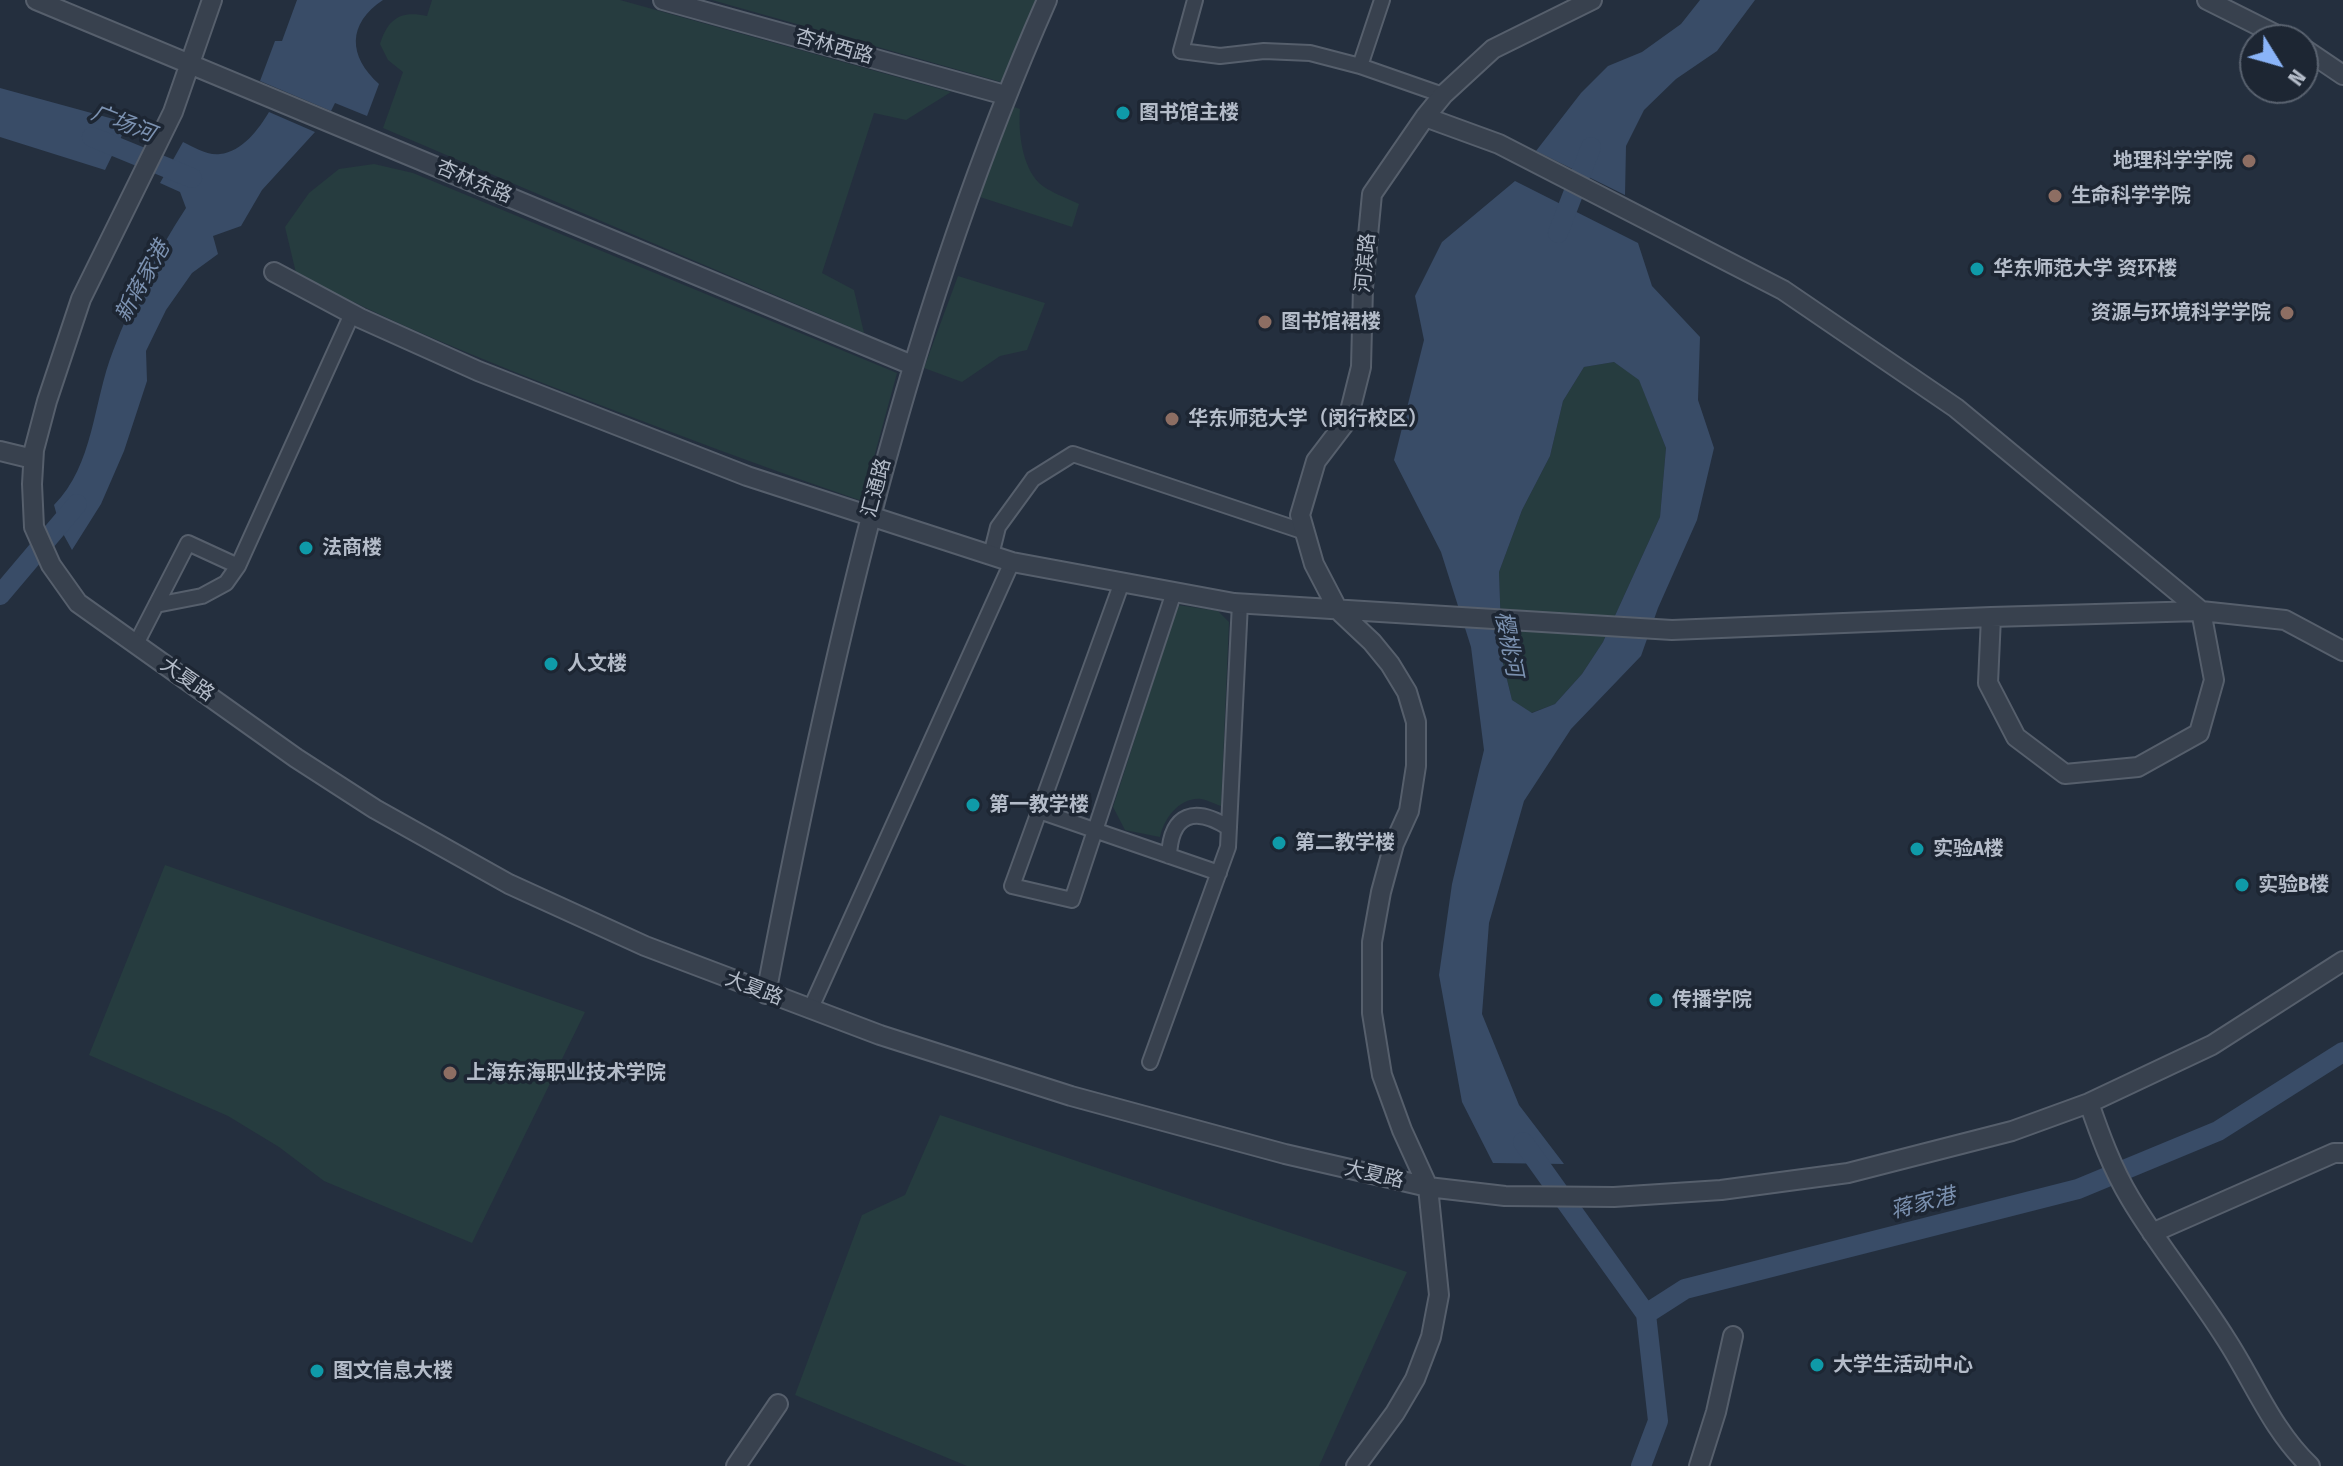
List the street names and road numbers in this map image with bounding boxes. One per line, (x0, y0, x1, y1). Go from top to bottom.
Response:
street label: 杏林西路 (792, 24, 876, 70)
street label: 杏林东路 (432, 155, 516, 209)
street label: 河滨路 (1351, 232, 1381, 294)
street label: 汇通路 (858, 456, 896, 520)
street label: 大夏路 (156, 653, 218, 707)
street label: 大夏路 (722, 967, 786, 1011)
street label: 大夏路 (1342, 1157, 1406, 1193)

